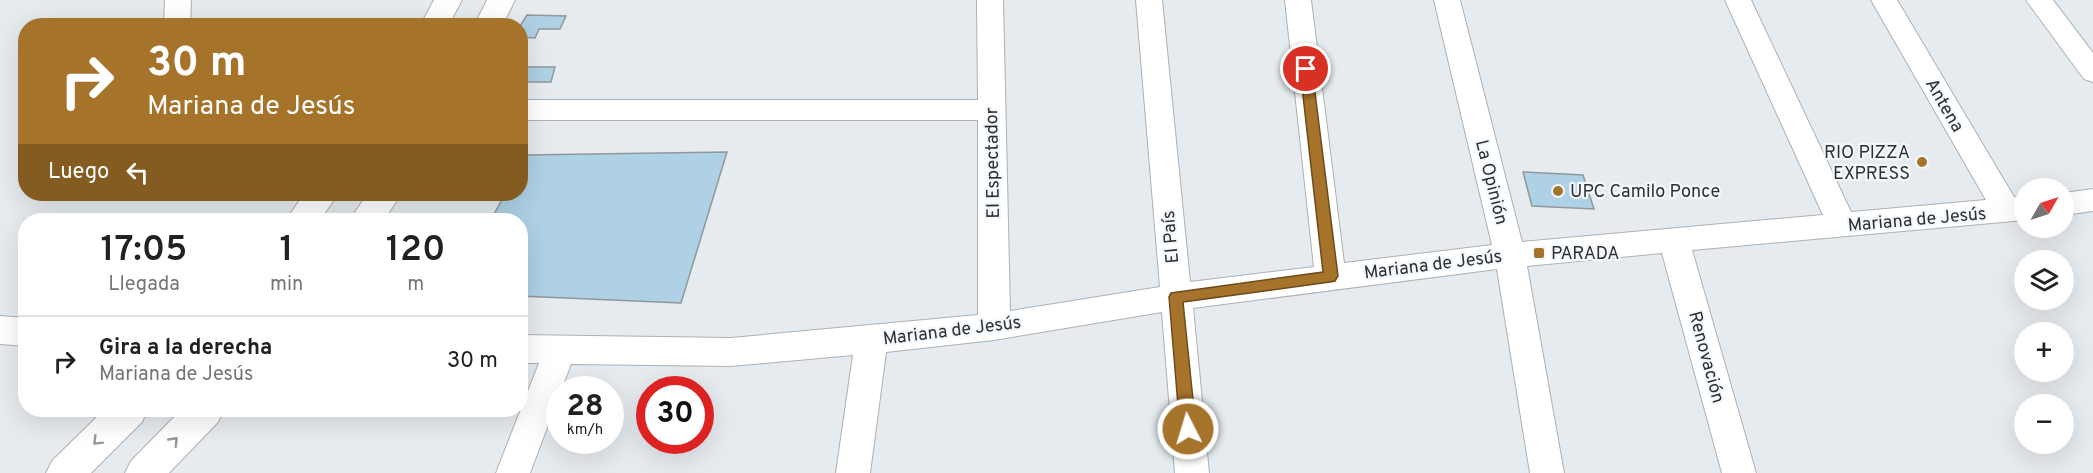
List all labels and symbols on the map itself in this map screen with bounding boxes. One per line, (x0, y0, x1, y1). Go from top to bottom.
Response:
pin (1280, 43, 1331, 94)
street label: Antena (1919, 75, 1968, 137)
street label: El Espectador (981, 107, 1006, 219)
street label: La Opinión (1469, 138, 1512, 227)
place label: RIO PIZZA EXPRESS (1824, 142, 1910, 186)
marker: RIO PIZZA EXPRESS (1915, 155, 1929, 169)
north arrow (2014, 178, 2074, 238)
place label: UPC Camilo Ponce (1570, 181, 1720, 204)
marker: UPC Camilo Ponce (1551, 184, 1565, 198)
street label: Mariana de Jesús (1847, 203, 1987, 238)
street label: El País (1158, 209, 1185, 264)
place label: PARADA (1551, 243, 1619, 266)
street label: Mariana de Jesús (1363, 246, 1504, 285)
marker: PARADA (1532, 246, 1546, 260)
street label: Renovación (1682, 309, 1729, 406)
street label: Mariana de Jesús (882, 312, 1023, 351)
speed limit sign: 30 (636, 376, 714, 454)
position arrow (1156, 397, 1220, 461)
one-way arrow (93, 434, 104, 445)
one-way arrow (167, 438, 178, 448)

